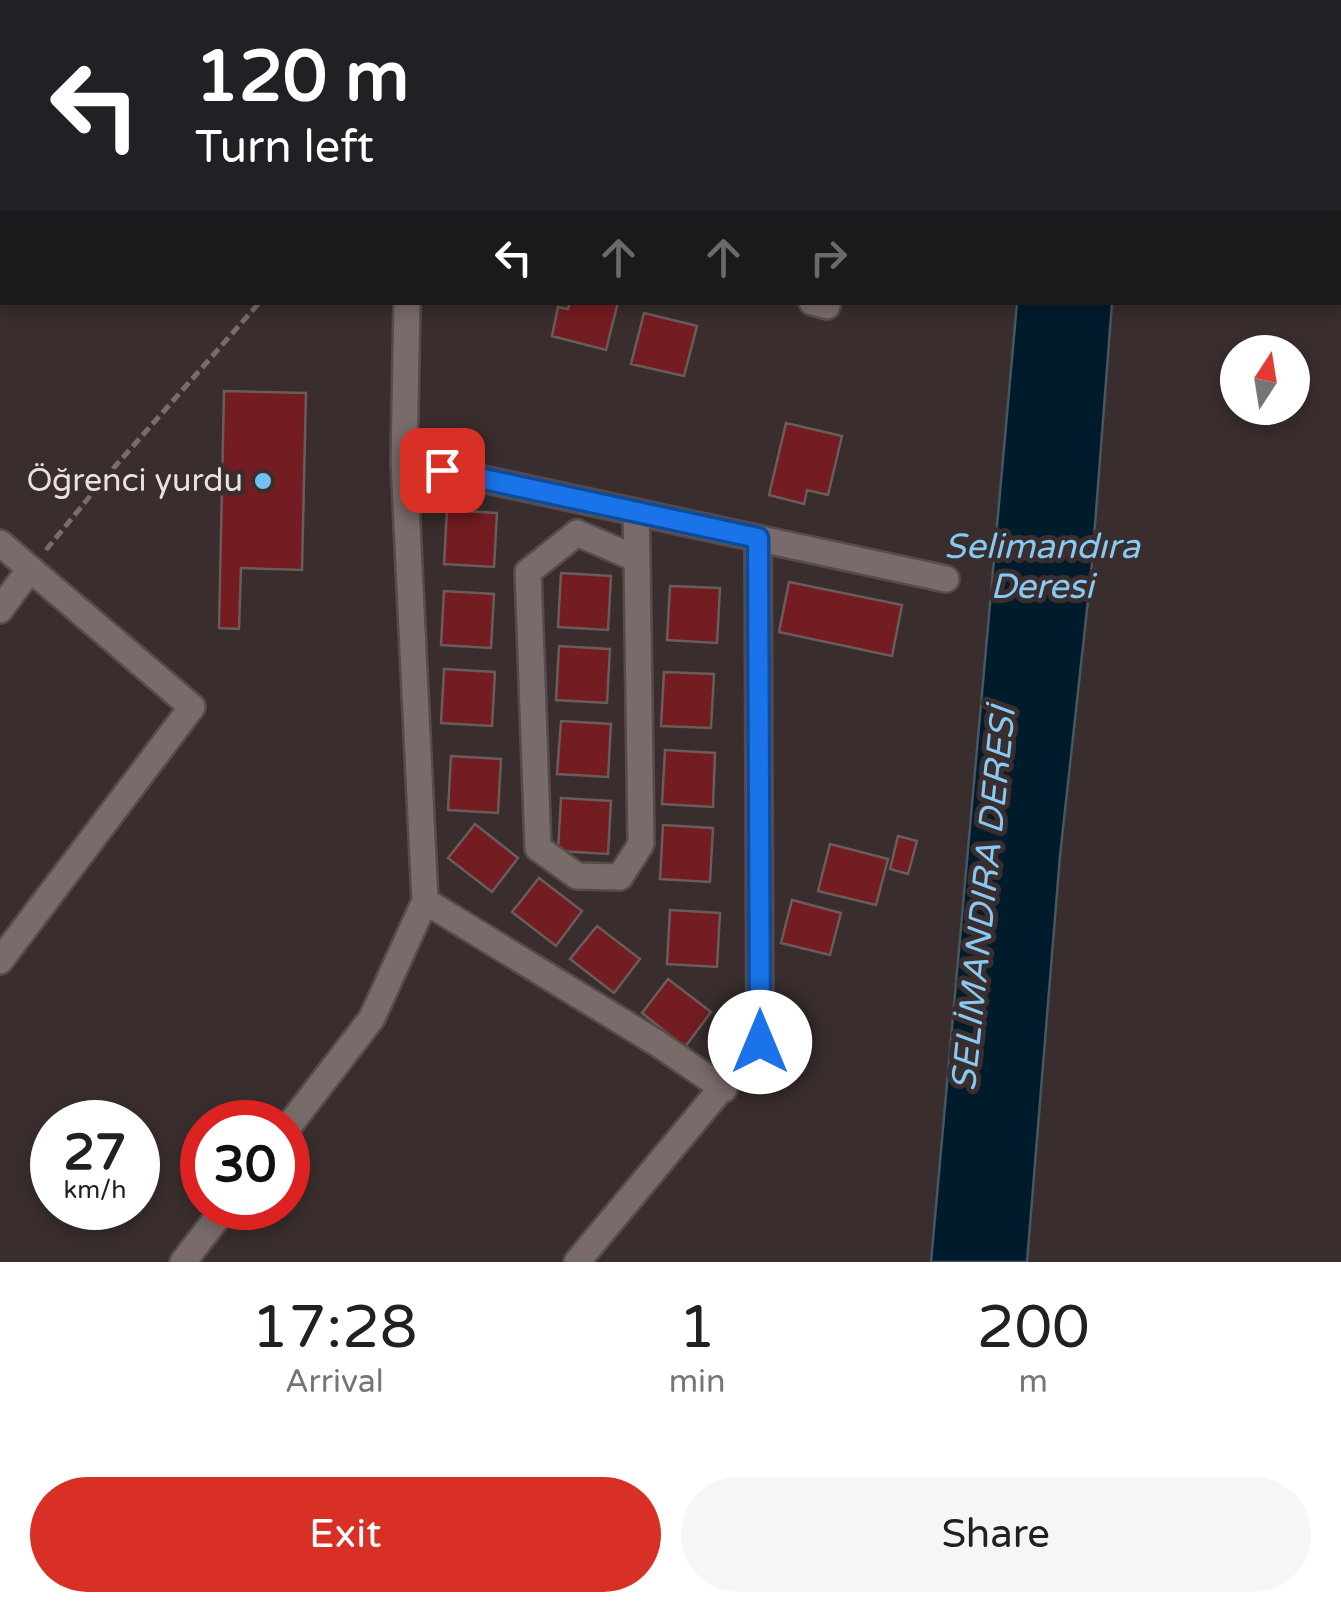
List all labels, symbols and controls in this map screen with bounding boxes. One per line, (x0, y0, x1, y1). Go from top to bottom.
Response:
text: 120 m (195, 36, 409, 120)
icon: left (30, 40, 160, 170)
text: Turn left (195, 121, 374, 175)
icon: left (486, 230, 541, 285)
icon: ahead (591, 230, 646, 285)
icon: ahead (696, 230, 751, 285)
icon: right (801, 230, 856, 285)
north arrow (1220, 335, 1310, 425)
map controls (1220, 335, 1310, 425)
pin (400, 428, 485, 513)
icon: arrive (415, 443, 470, 498)
place label: Öğrenci yurdu (27, 462, 243, 500)
marker: Öğrenci yurdu (252, 470, 274, 492)
water label: Selimandıra Deresi (944, 526, 1141, 608)
water label: SELİMANDIRA DERESİ (943, 701, 1025, 1093)
position arrow (708, 990, 812, 1094)
speed limit sign: 30 (180, 1100, 310, 1230)
text: 27 (64, 1123, 126, 1183)
text: km/h (64, 1175, 126, 1205)
text: 17:28 (251, 1292, 418, 1364)
text: 1 (678, 1292, 716, 1364)
text: 200 (977, 1292, 1090, 1364)
text: Arrival (285, 1363, 384, 1401)
text: min (669, 1363, 726, 1401)
text: m (1019, 1363, 1048, 1401)
button: Exit (30, 1477, 661, 1592)
button: Share (681, 1477, 1311, 1592)

